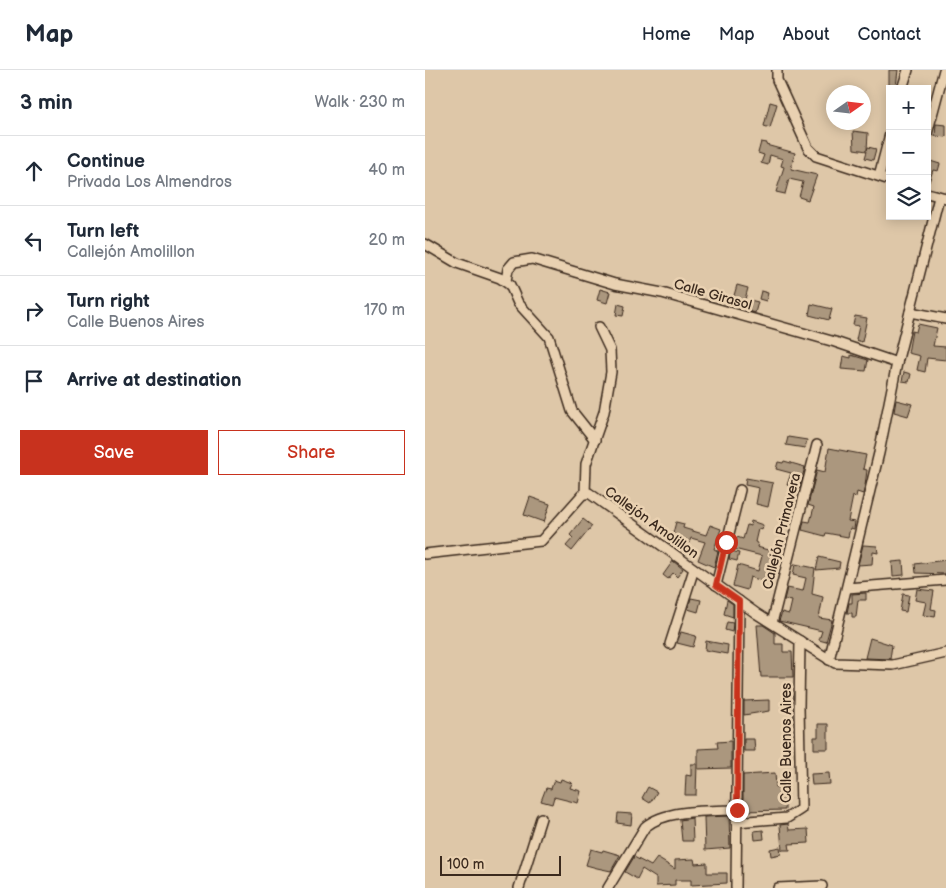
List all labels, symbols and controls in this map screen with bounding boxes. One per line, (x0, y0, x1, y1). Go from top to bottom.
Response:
text: Map (25, 20, 73, 49)
text: Home (642, 24, 691, 45)
text: Map (719, 24, 755, 45)
text: About (783, 24, 830, 45)
text: Contact (858, 24, 921, 45)
north arrow (826, 85, 871, 130)
map controls (886, 85, 931, 220)
button: + (886, 85, 931, 130)
text: 3 min (20, 90, 73, 115)
text: Walk · 230 m (315, 93, 405, 112)
button: − (886, 130, 931, 175)
text: Continue (67, 150, 145, 173)
icon: ahead (20, 157, 48, 185)
text: 40 m (368, 161, 405, 180)
text: Privada Los Almendros (67, 173, 232, 192)
button: layers (886, 175, 931, 220)
text: Turn left (67, 220, 139, 243)
icon: left (20, 227, 48, 255)
text: 20 m (369, 231, 405, 250)
text: Callejón Amolillon (67, 243, 195, 262)
street label: Calle Girasol (672, 275, 754, 314)
text: Turn right (67, 290, 150, 313)
icon: right (20, 297, 48, 325)
text: 170 m (364, 301, 405, 320)
text: Calle Buenos Aires (67, 313, 204, 332)
icon: arrive (20, 367, 48, 395)
text: Arrive at destination (67, 369, 242, 392)
button: Save (20, 430, 208, 475)
button: Share (218, 430, 405, 475)
street label: Callejón Primavera (759, 471, 804, 591)
street label: Callejón Amolillon (601, 483, 702, 562)
route start (715, 531, 738, 554)
street label: Calle Buenos Aires (778, 683, 795, 803)
route end (726, 799, 749, 822)
scale bar (440, 853, 561, 876)
text: 100 m (447, 856, 484, 873)

